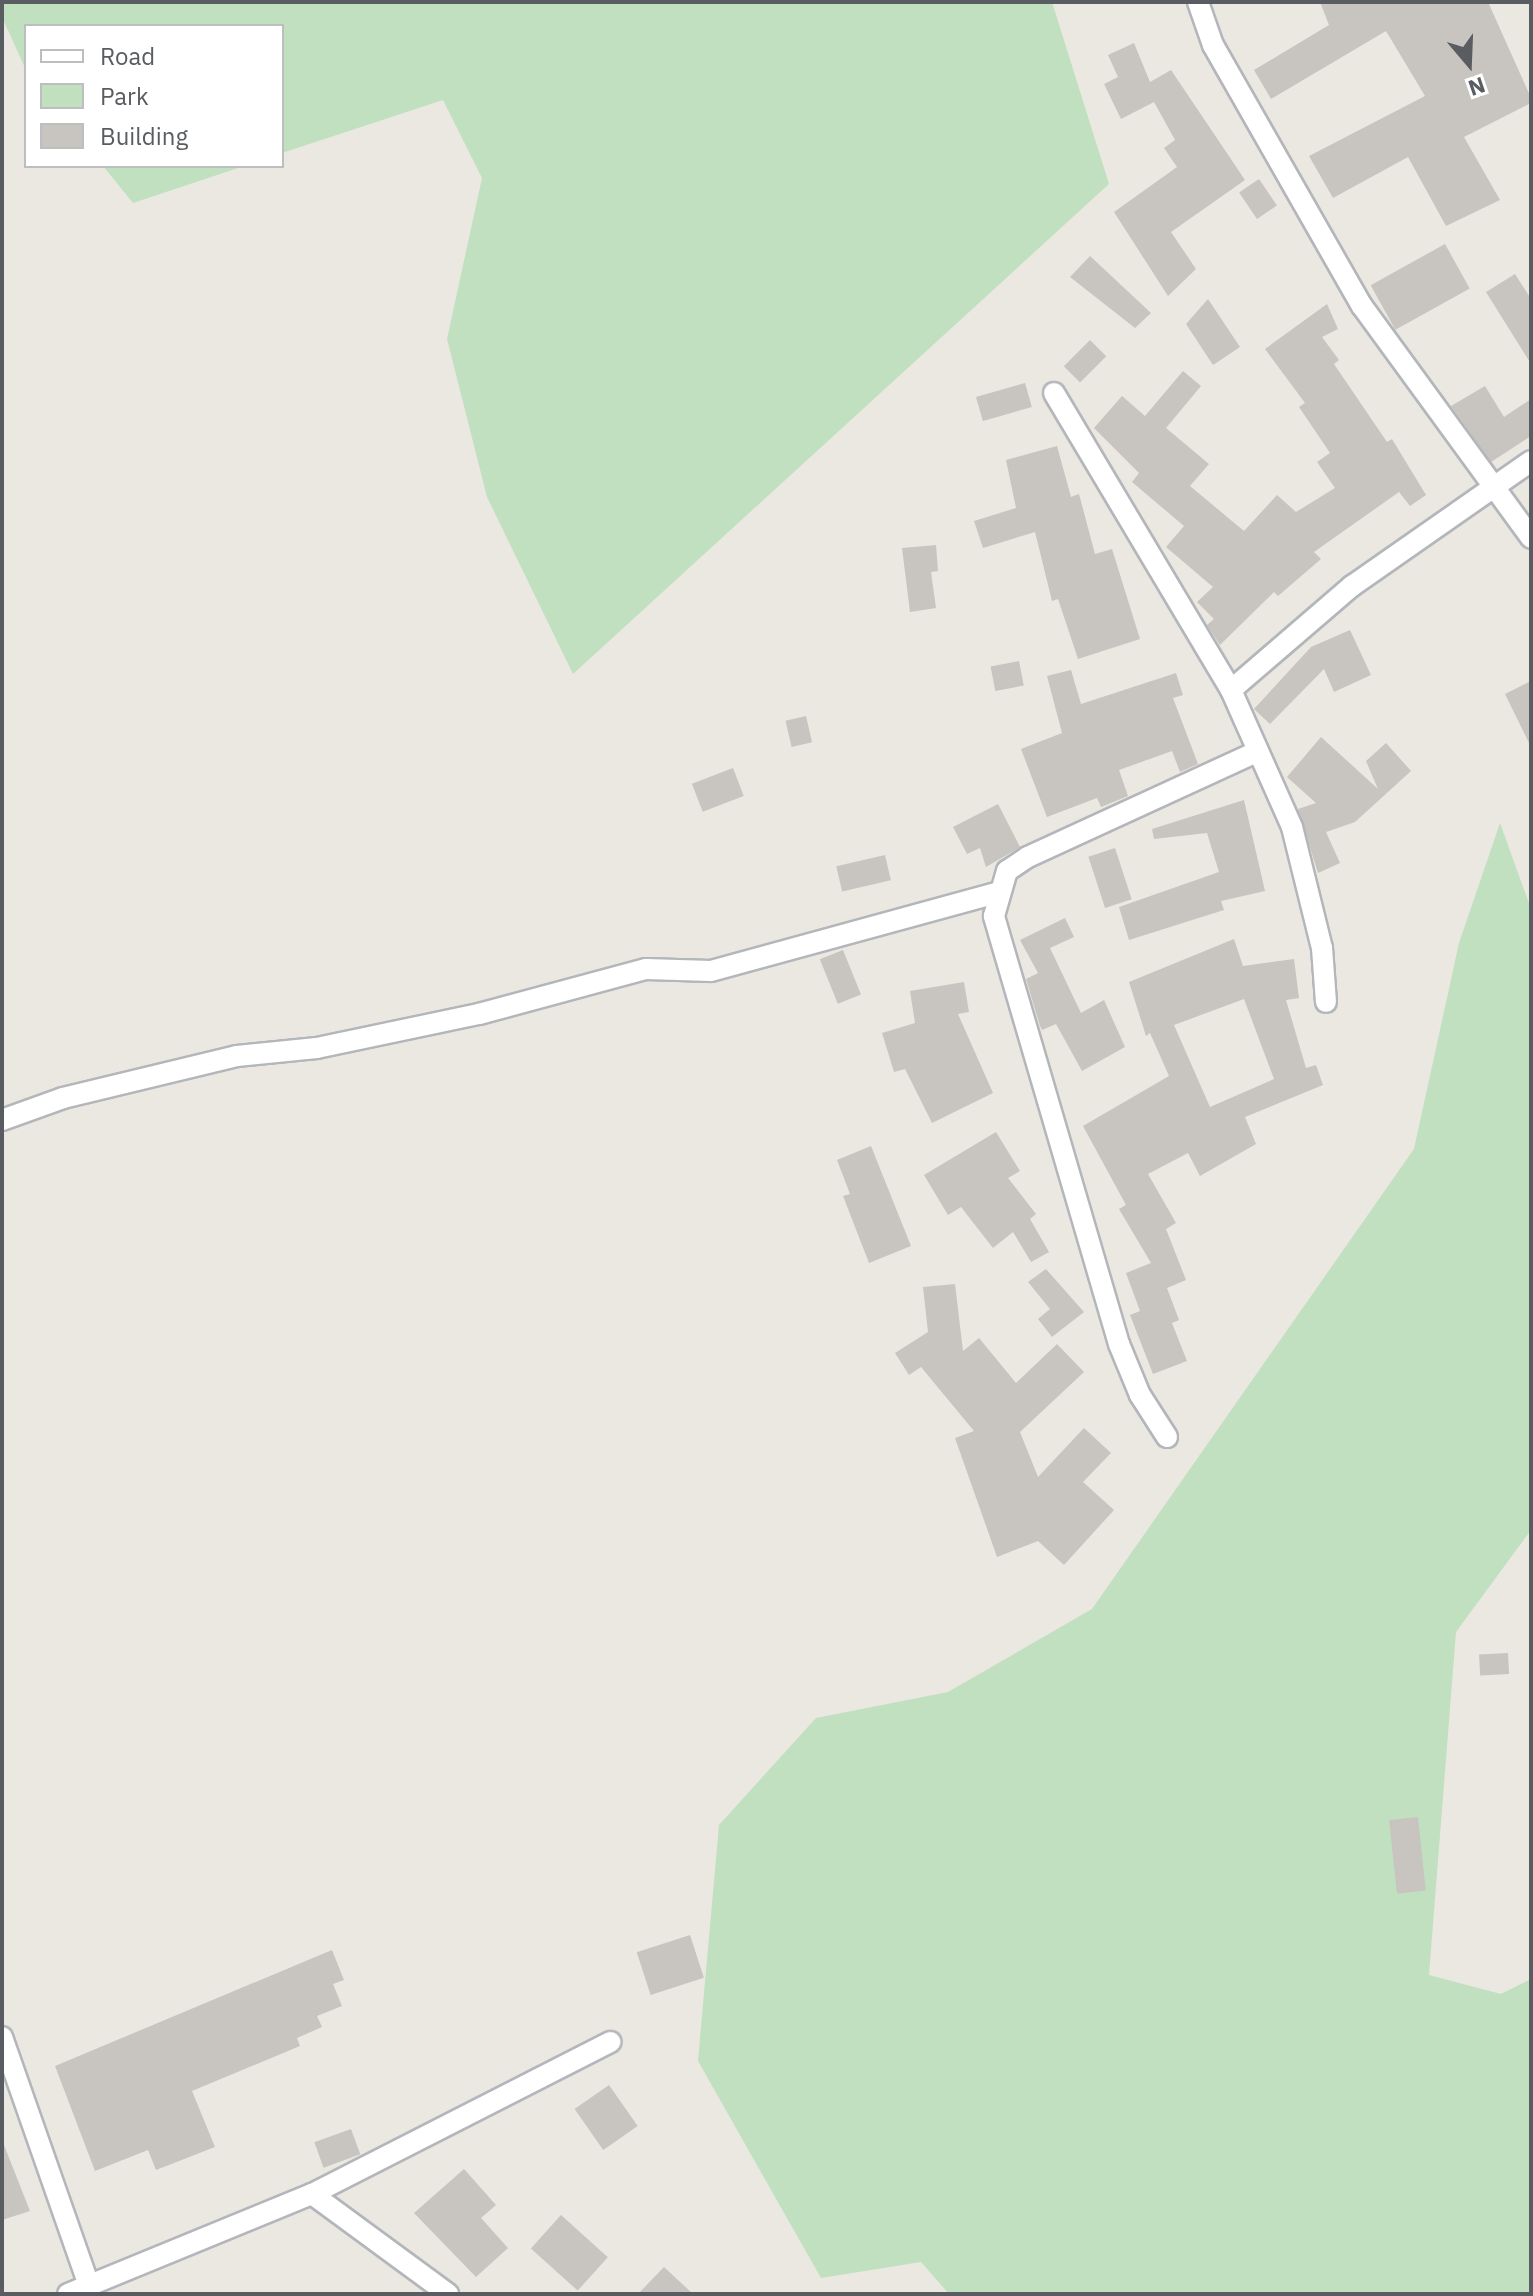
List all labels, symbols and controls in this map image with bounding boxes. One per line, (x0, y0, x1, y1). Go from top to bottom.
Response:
legend (24, 24, 284, 168)
north arrow (1429, 24, 1509, 104)
text: Road (100, 40, 155, 72)
text: N (1465, 71, 1489, 103)
text: Park (100, 80, 149, 112)
text: Building (100, 120, 188, 152)

